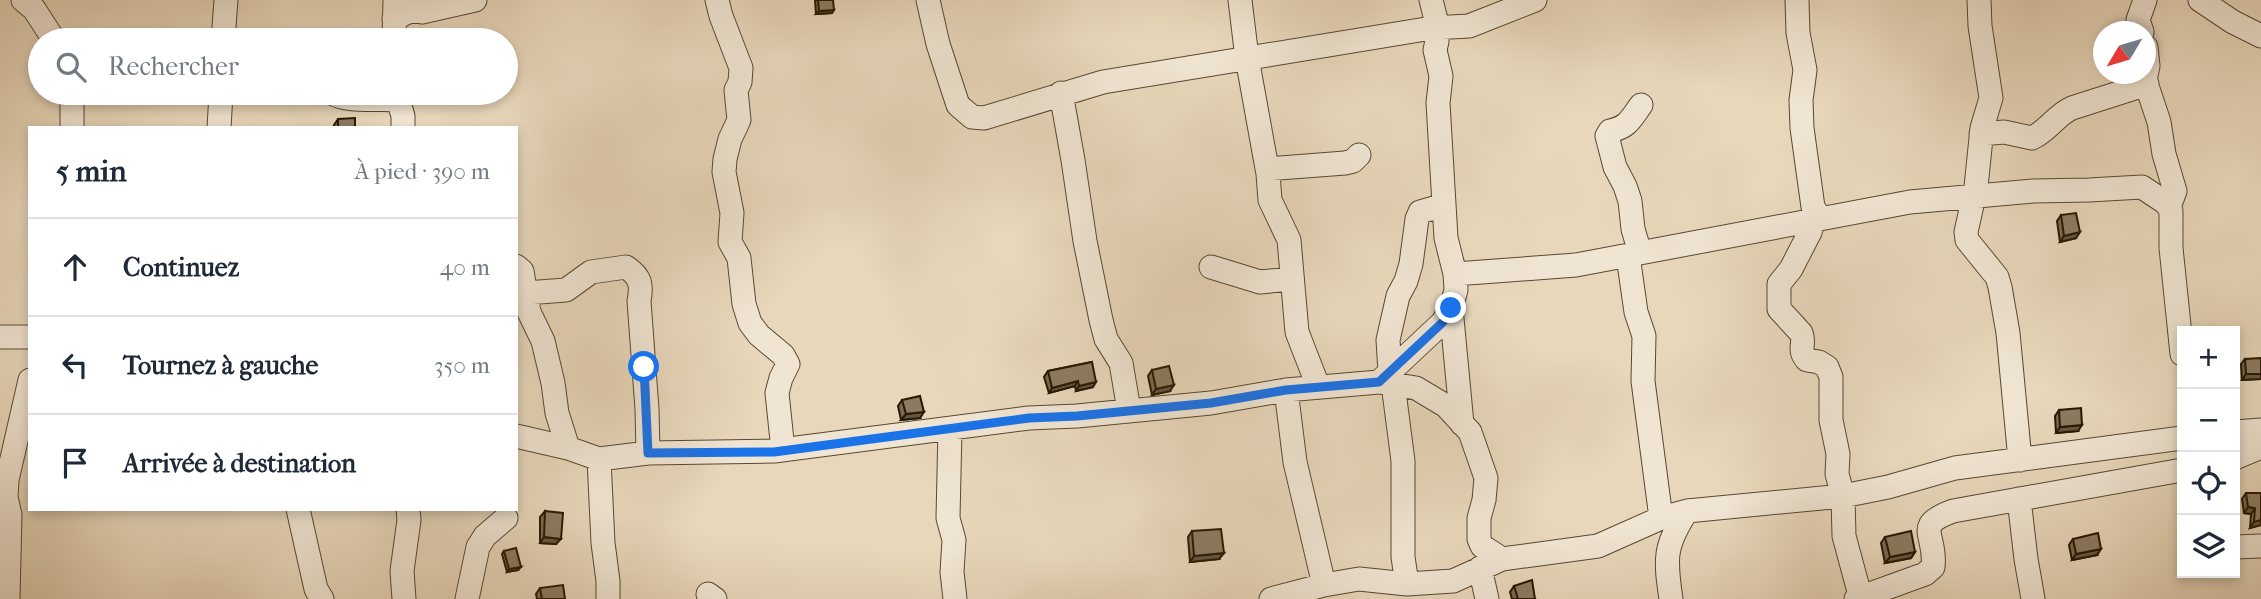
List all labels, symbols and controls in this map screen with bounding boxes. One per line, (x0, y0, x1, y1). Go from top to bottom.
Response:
north arrow (2093, 21, 2156, 84)
search box (28, 28, 518, 105)
icon: search (52, 48, 90, 86)
text: Rechercher (108, 51, 239, 82)
text: 5 min (56, 154, 127, 189)
text: À pied · 390 m (355, 158, 490, 185)
icon: ahead (56, 248, 94, 286)
text: Continuez (123, 252, 239, 283)
text: 40 m (440, 254, 490, 281)
route end (1435, 292, 1466, 323)
map controls (2177, 326, 2240, 578)
button: + (2177, 326, 2240, 389)
icon: left (56, 346, 94, 384)
text: Tournez à gauche (123, 350, 318, 381)
route start (628, 351, 659, 382)
text: 350 m (434, 352, 490, 379)
button: − (2177, 389, 2240, 452)
icon: arrive (56, 444, 94, 482)
text: Arrivée à destination (123, 448, 356, 479)
button: locate (2177, 452, 2240, 515)
button: layers (2177, 515, 2240, 578)

